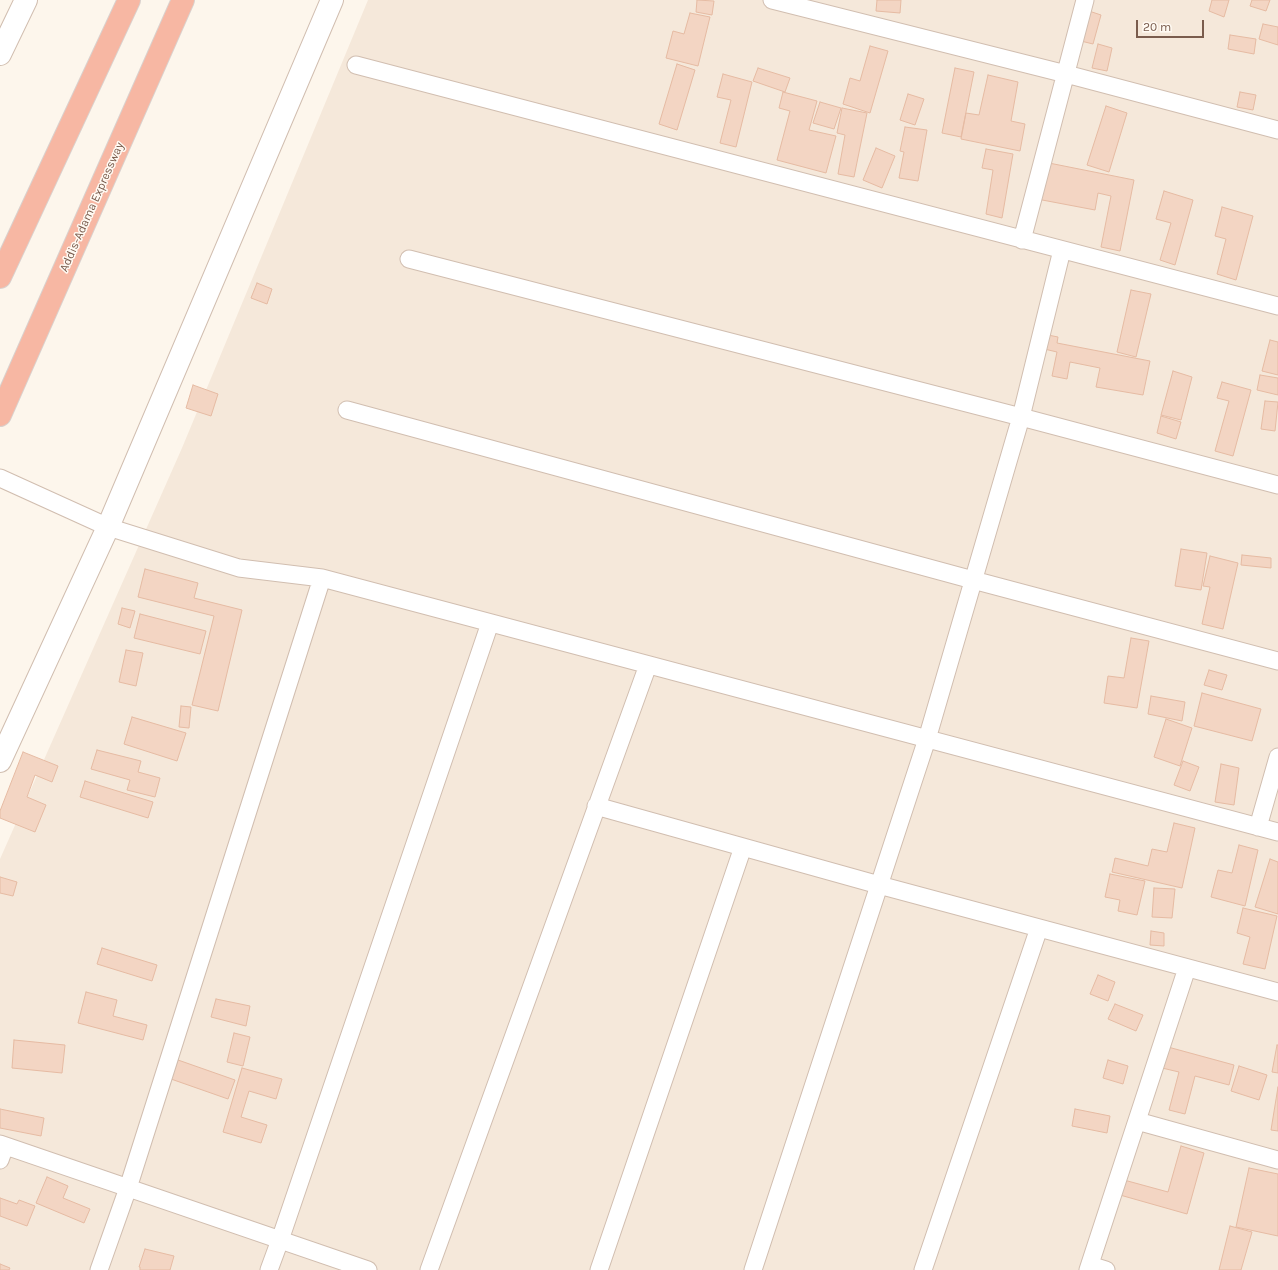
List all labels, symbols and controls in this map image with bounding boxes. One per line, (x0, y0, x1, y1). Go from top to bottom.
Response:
scale bar (1138, 12, 1206, 38)
text: 20 m (1143, 20, 1171, 34)
street label: Addis-Adama Expressway (57, 140, 127, 274)

